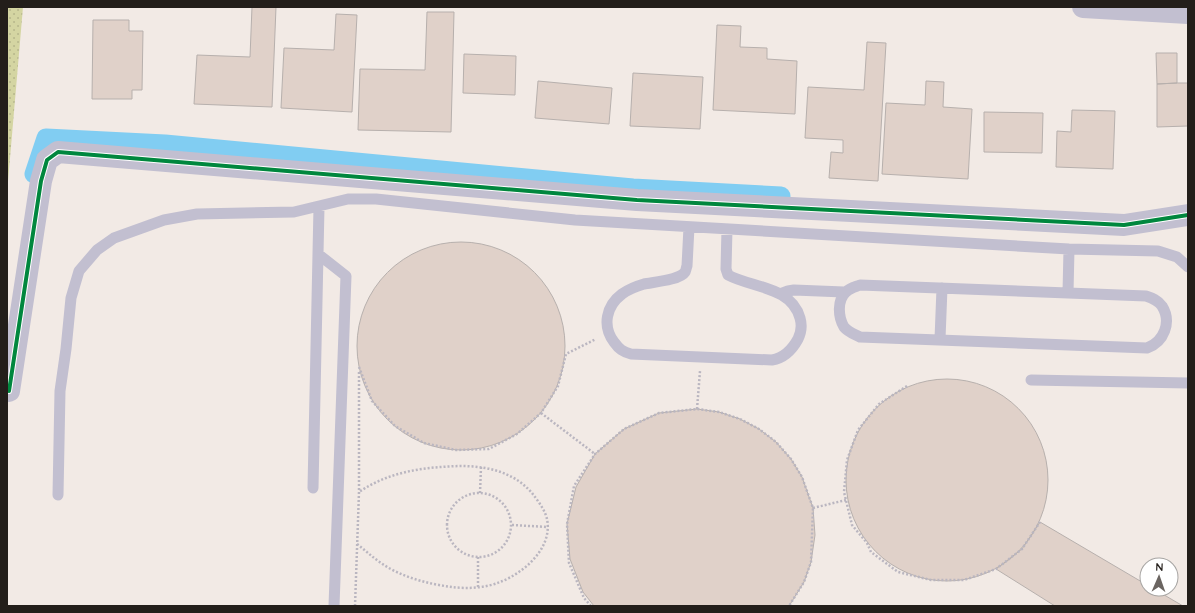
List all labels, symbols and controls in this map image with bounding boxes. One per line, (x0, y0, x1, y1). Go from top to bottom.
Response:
north arrow (1139, 557, 1179, 597)
text: N (1155, 560, 1164, 574)

